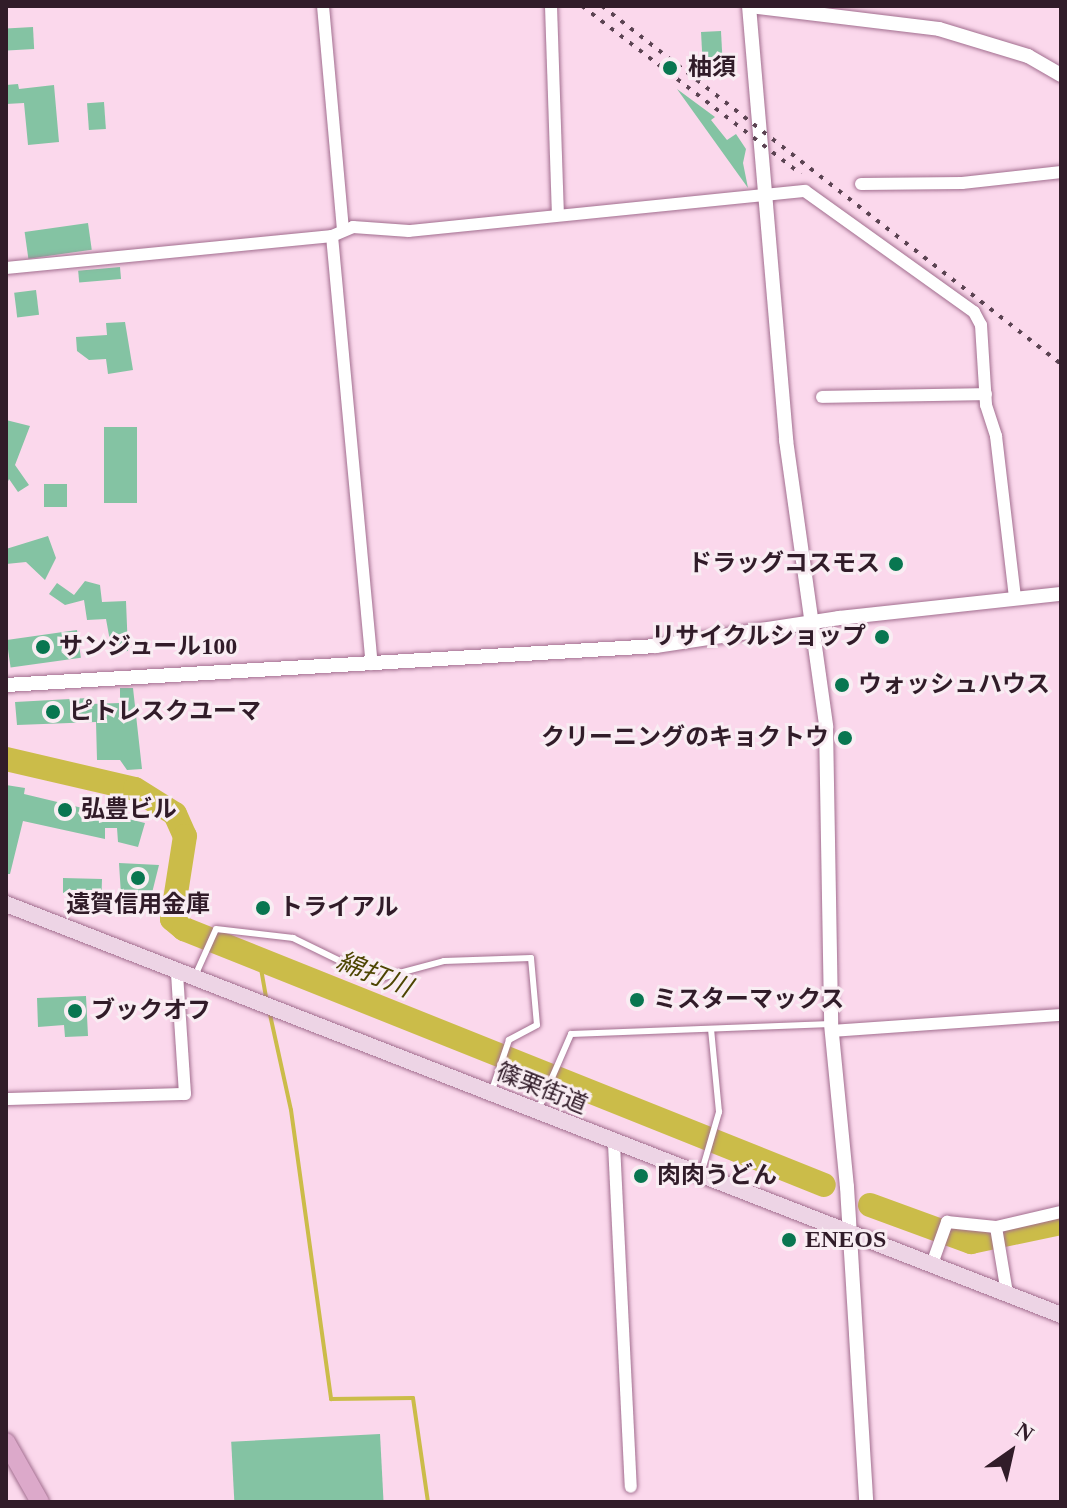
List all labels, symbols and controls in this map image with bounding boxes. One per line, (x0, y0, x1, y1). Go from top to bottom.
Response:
place label: 柚須 (688, 54, 736, 82)
marker: 柚須 (659, 57, 681, 79)
place label: ドラッグコスモス (688, 550, 880, 578)
marker: ドラッグコスモス (887, 555, 905, 573)
place label: リサイクルショップ (650, 623, 866, 651)
marker: リサイクルショップ (873, 628, 891, 646)
place label: サンジュール100 (59, 633, 239, 661)
marker: サンジュール100 (34, 638, 52, 656)
place label: ウォッシュハウス (858, 671, 1050, 699)
marker: ウォッシュハウス (833, 676, 851, 694)
place label: ピトレスクユーマ (69, 698, 261, 726)
marker: ピトレスクユーマ (44, 703, 62, 721)
place label: クリーニングのキョクトウ (541, 724, 829, 752)
marker: クリーニングのキョクトウ (836, 729, 854, 747)
place label: 弘豊ビル (81, 796, 177, 824)
marker: 弘豊ビル (56, 801, 74, 819)
marker: 遠賀信用金庫 (129, 869, 147, 887)
place label: 遠賀信用金庫 (66, 891, 210, 919)
place label: トライアル (279, 894, 399, 922)
marker: トライアル (254, 899, 272, 917)
water label: 綿打川 (332, 946, 416, 1004)
place label: ミスターマックス (653, 986, 845, 1014)
marker: ミスターマックス (628, 991, 646, 1009)
place label: ブックオフ (91, 997, 211, 1025)
marker: ブックオフ (66, 1002, 84, 1020)
street label: 篠栗街道 (492, 1058, 592, 1120)
place label: 肉肉うどん (657, 1162, 777, 1190)
marker: 肉肉うどん (632, 1167, 650, 1185)
place label: ENEOS (805, 1226, 886, 1254)
marker: ENEOS (780, 1231, 798, 1249)
north arrow (971, 1412, 1051, 1492)
text: N (1011, 1417, 1038, 1446)

